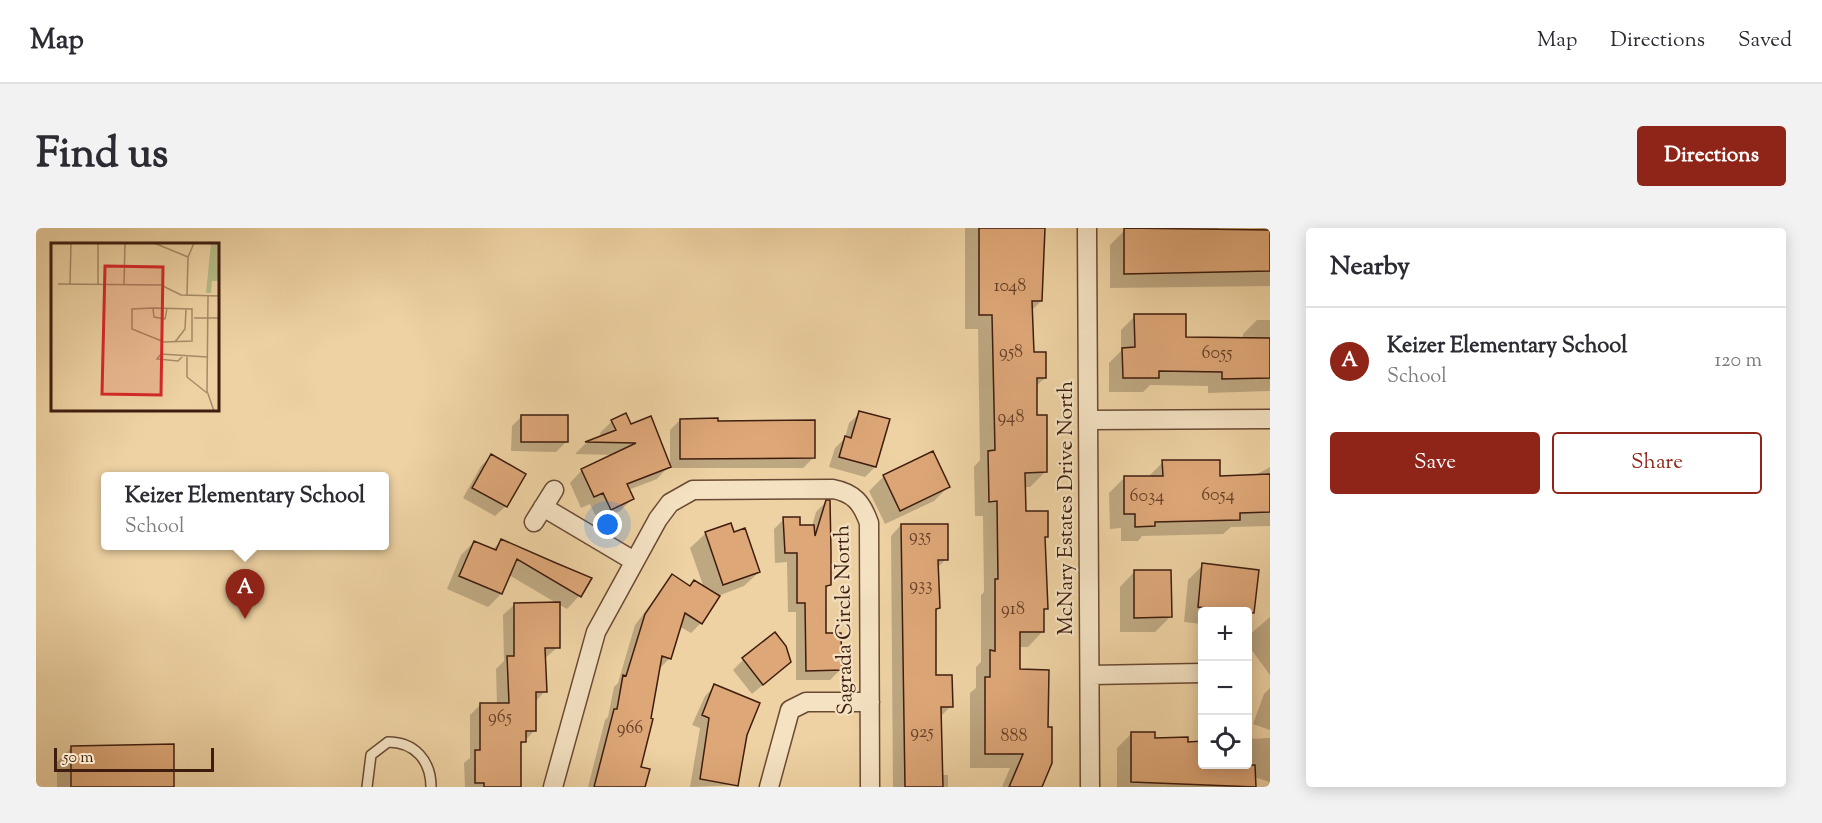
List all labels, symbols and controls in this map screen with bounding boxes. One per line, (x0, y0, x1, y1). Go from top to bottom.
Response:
text: Map (30, 21, 84, 61)
text: Map (1537, 26, 1577, 56)
text: Directions (1610, 26, 1705, 56)
text: Saved (1738, 26, 1792, 56)
text: Find us (36, 126, 168, 186)
button: Directions (1637, 126, 1786, 186)
inset map (51, 243, 219, 411)
text: Nearby (1330, 249, 1410, 286)
house number: 1048 (994, 274, 1026, 300)
text: Keizer Elementary School (1387, 331, 1627, 363)
house number: 958 (999, 340, 1023, 366)
house number: 6055 (1202, 341, 1232, 367)
text: A (1341, 347, 1358, 376)
text: 120 m (1714, 347, 1762, 376)
text: School (1387, 363, 1447, 392)
street label: McNary Estates Drive North (1052, 381, 1082, 635)
house number: 948 (998, 405, 1024, 431)
button: Save (1330, 432, 1540, 494)
button: Share (1552, 432, 1762, 494)
popup (101, 472, 389, 550)
text: Keizer Elementary School (125, 481, 365, 513)
house number: 6054 (1201, 483, 1235, 509)
house number: 6034 (1130, 484, 1164, 510)
your location (593, 510, 622, 539)
text: School (125, 513, 185, 542)
house number: 935 (909, 524, 931, 550)
street label: Sagrada Circle North (828, 525, 862, 715)
pin: A (226, 570, 264, 619)
house number: 933 (909, 573, 933, 599)
house number: 918 (1001, 597, 1025, 623)
map controls (1198, 607, 1252, 769)
button: + (1198, 607, 1252, 661)
button: − (1198, 661, 1252, 715)
house number: 965 (488, 705, 512, 731)
button: locate (1198, 715, 1252, 769)
house number: 966 (617, 716, 643, 742)
house number: 925 (910, 720, 934, 746)
house number: 888 (1001, 724, 1028, 750)
scale bar (54, 745, 214, 772)
text: 50 m (63, 747, 94, 770)

